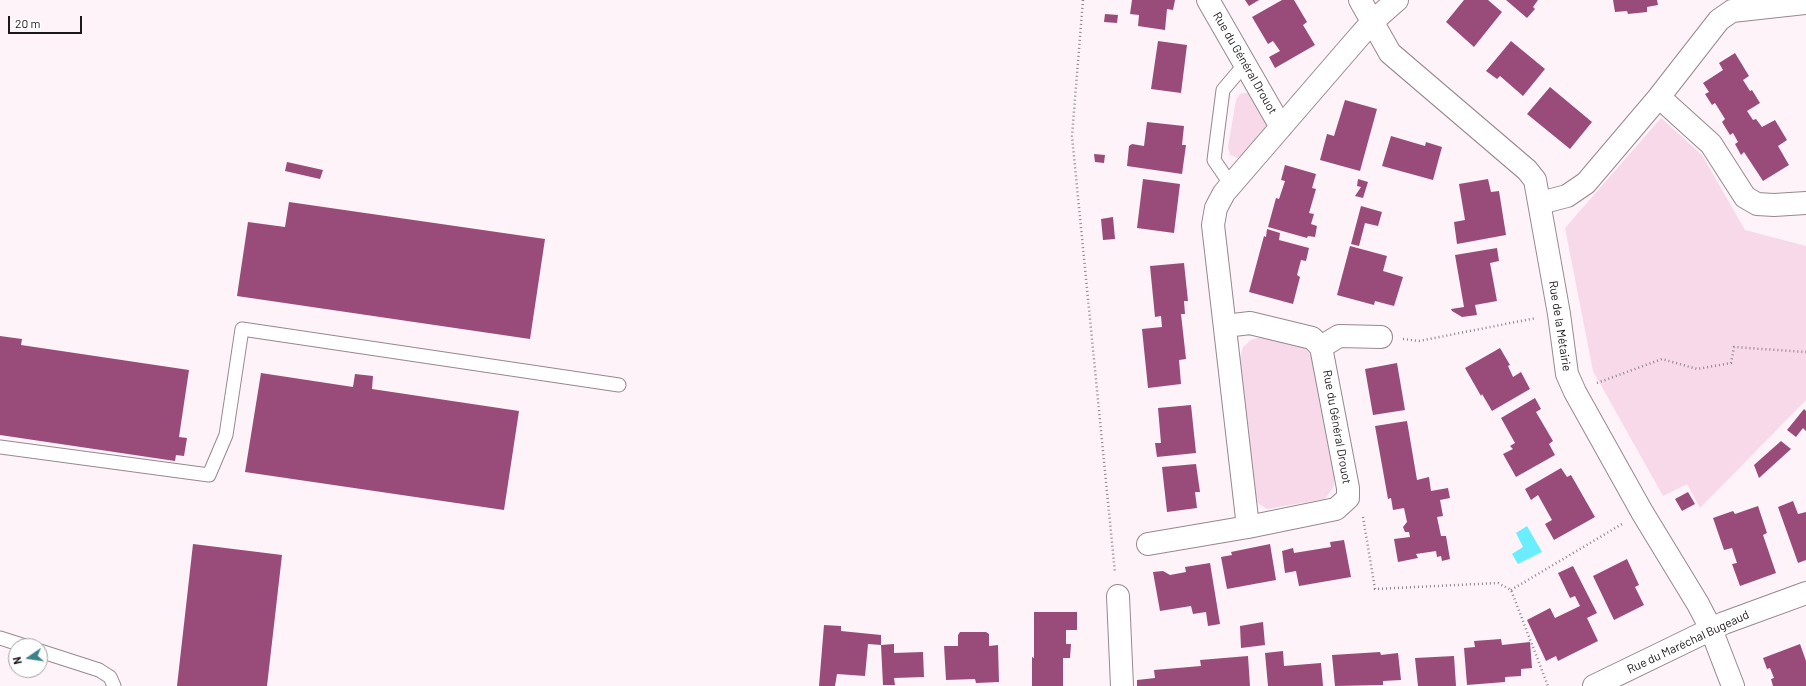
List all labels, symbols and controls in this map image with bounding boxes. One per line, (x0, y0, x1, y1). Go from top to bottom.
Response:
scale bar (10, 8, 84, 34)
street label: Rue du Général Drouot (1210, 9, 1280, 117)
text: 20 m (15, 16, 41, 30)
street label: Rue de la Métairie (1546, 280, 1574, 372)
street label: Rue du Général Drouot (1320, 369, 1354, 485)
street label: Rue du Maréchal Bugeaud (1625, 607, 1751, 677)
north arrow (8, 638, 48, 678)
text: N (10, 656, 24, 666)

